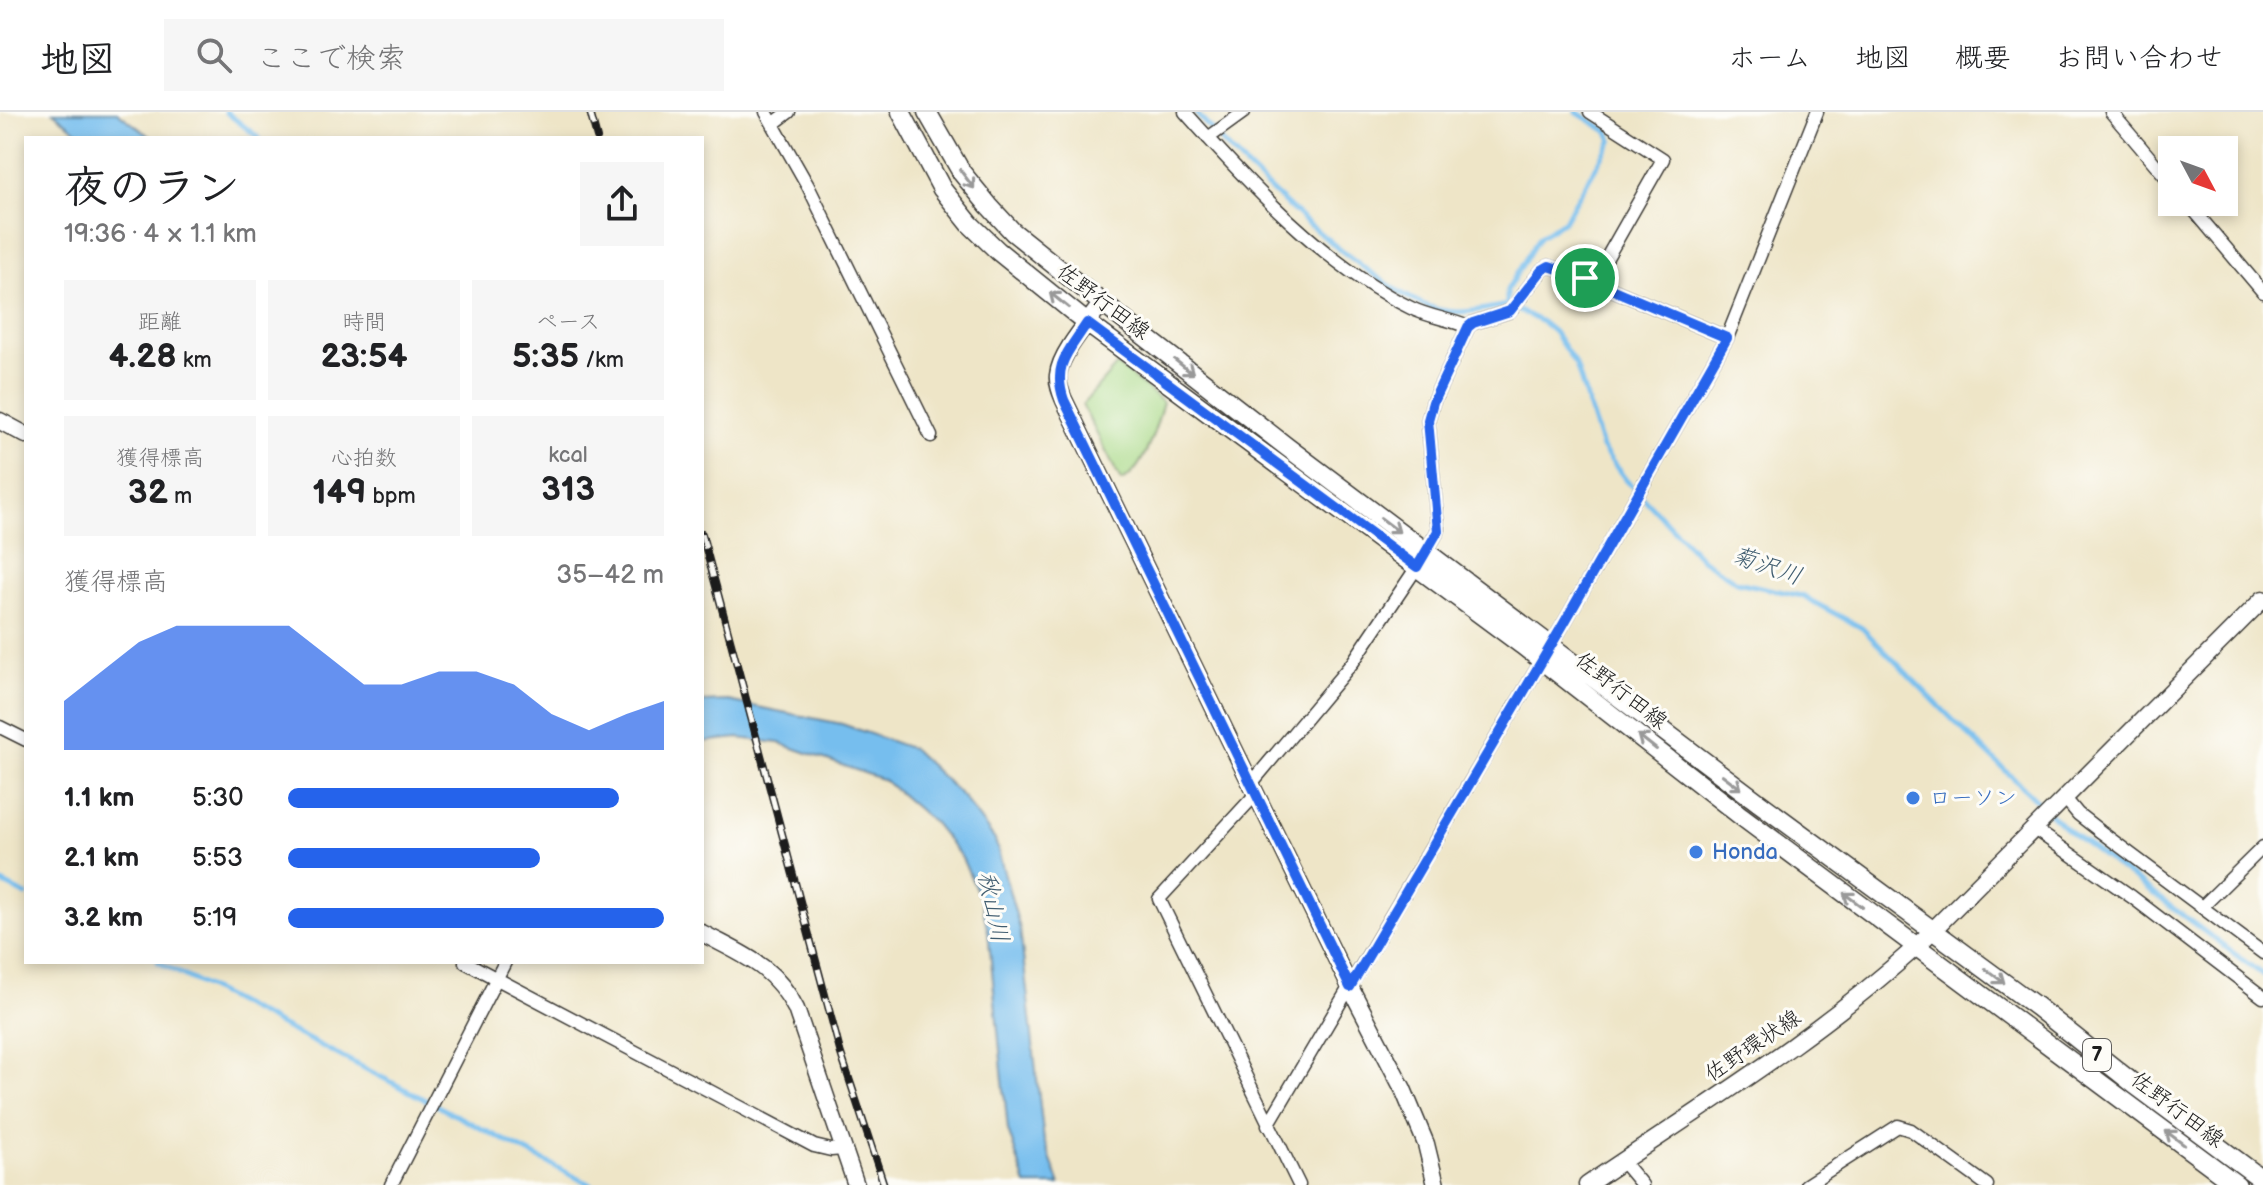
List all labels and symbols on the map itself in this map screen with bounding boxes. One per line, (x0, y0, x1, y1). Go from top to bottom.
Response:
north arrow (2158, 136, 2238, 216)
one-way arrow (958, 168, 975, 189)
pin (1551, 244, 1619, 312)
street label: 佐野行田線 (1051, 258, 1155, 346)
one-way arrow (1049, 291, 1070, 309)
one-way arrow (1173, 358, 1194, 375)
one-way arrow (1379, 516, 1400, 533)
water label: 菊沢川 (1728, 541, 1806, 591)
street label: 佐野行田線 (1569, 646, 1673, 736)
one-way arrow (1637, 733, 1658, 751)
one-way arrow (1721, 774, 1742, 791)
place label: ローソン (1929, 785, 2017, 812)
marker: ローソン (1904, 789, 1922, 807)
place label: Honda (1712, 839, 1778, 866)
marker: Honda (1687, 843, 1705, 861)
water label: 秋山川 (971, 869, 1015, 945)
one-way arrow (1843, 892, 1864, 909)
one-way arrow (1984, 967, 2005, 984)
street label: 佐野環状線 (1700, 1004, 1806, 1088)
road number: 7 (2083, 1039, 2111, 1071)
street label: 佐野行田線 (2125, 1066, 2229, 1154)
one-way arrow (2165, 1129, 2186, 1146)

